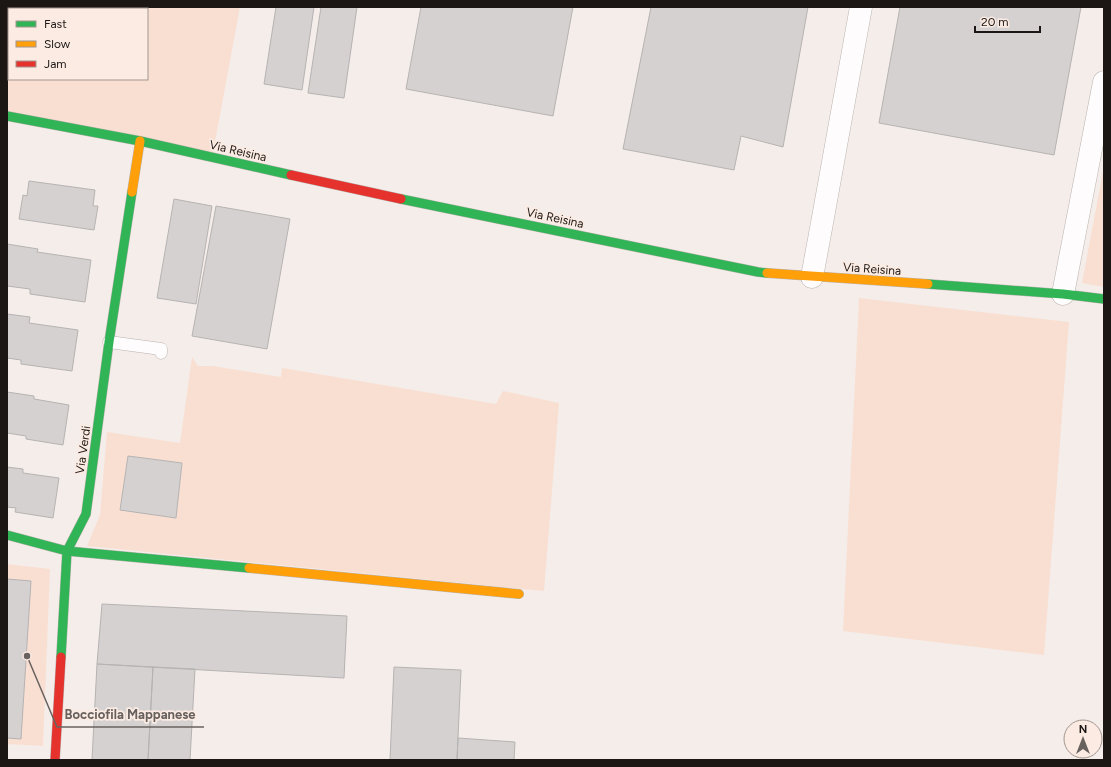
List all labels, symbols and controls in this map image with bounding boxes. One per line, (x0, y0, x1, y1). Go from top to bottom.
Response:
legend (8, 8, 148, 80)
scale bar (975, 8, 1040, 34)
text: 20 m (981, 15, 1009, 29)
text: Fast (44, 17, 67, 31)
text: Slow (44, 37, 71, 51)
text: Jam (44, 57, 67, 71)
street label: Via Reisina (208, 138, 268, 164)
street label: Via Reisina (525, 205, 585, 231)
street label: Via Reisina (842, 260, 902, 278)
street label: Via Verdi (73, 425, 93, 475)
callout: Bocciofila Mappanese (57, 702, 204, 727)
text: Bocciofila Mappanese (65, 707, 195, 722)
north arrow (1063, 719, 1103, 759)
text: N (1079, 723, 1087, 736)

